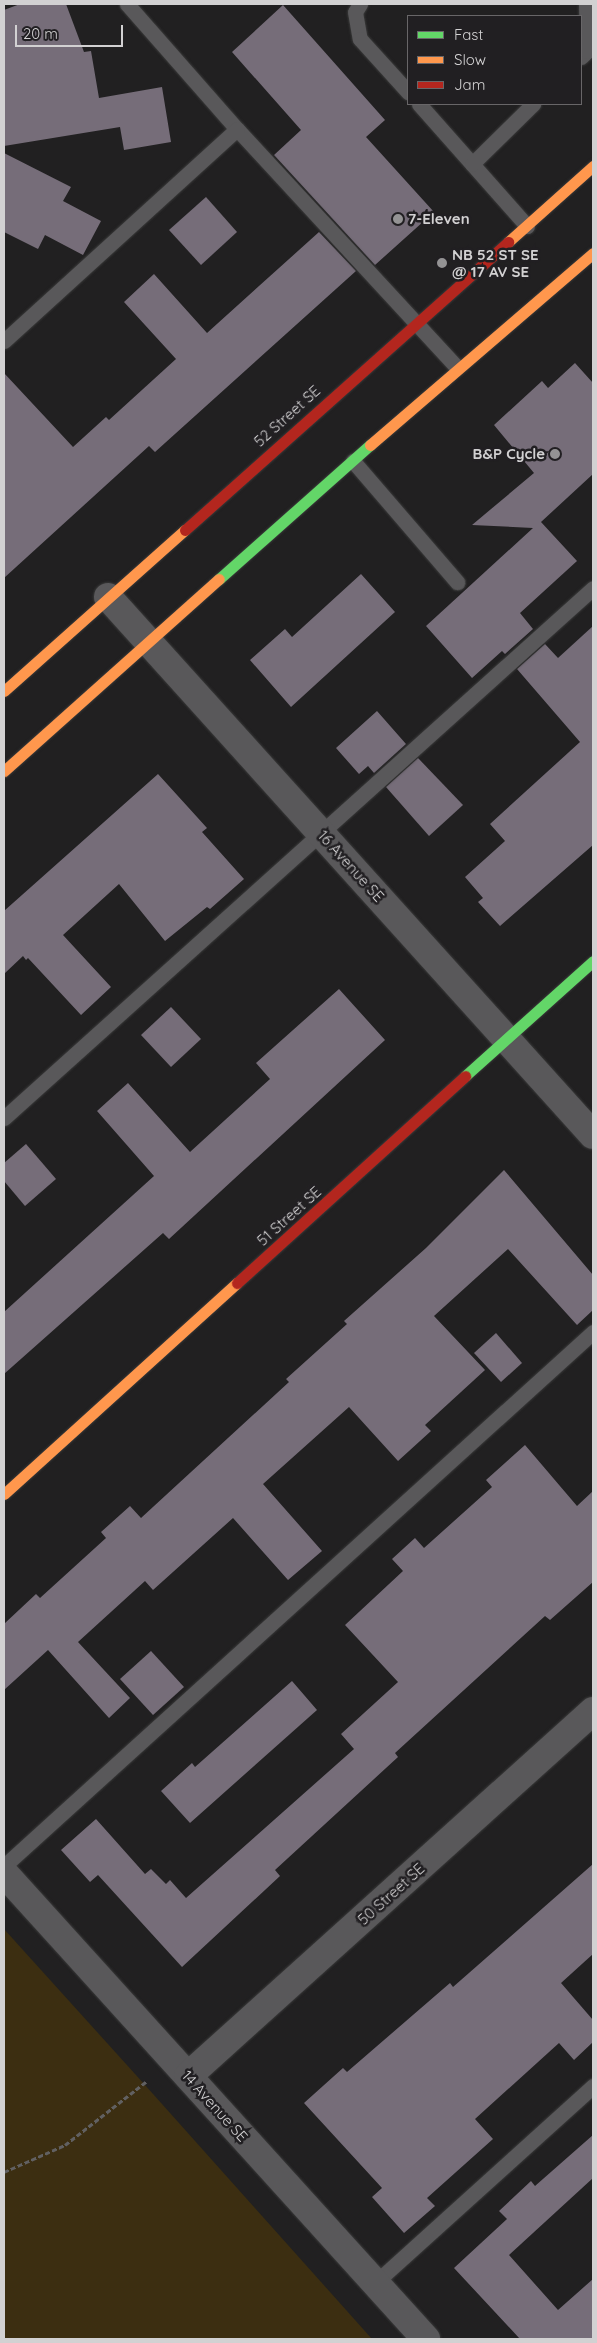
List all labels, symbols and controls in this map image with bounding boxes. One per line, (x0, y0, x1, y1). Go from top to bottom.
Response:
scale bar (18, 15, 125, 47)
legend (407, 15, 582, 105)
text: 20 m (23, 24, 58, 43)
text: Fast (454, 25, 483, 44)
text: Slow (454, 50, 486, 69)
text: Jam (454, 75, 485, 94)
place label: 7-Eleven (408, 210, 470, 228)
marker: 7-Eleven (392, 213, 404, 225)
place label: NB 52 ST SE @ 17 AV SE (452, 245, 539, 280)
marker: NB 52 ST SE @ 17 AV SE (436, 257, 448, 269)
street label: 52 Street SE (250, 382, 324, 450)
place label: B&P Cycle (473, 445, 545, 463)
marker: B&P Cycle (549, 448, 561, 460)
street label: 16 Avenue SE (314, 827, 388, 905)
street label: 51 Street SE (253, 1183, 325, 1249)
street label: 50 Street SE (354, 1859, 428, 1929)
street label: 14 Avenue SE (178, 2067, 252, 2145)

